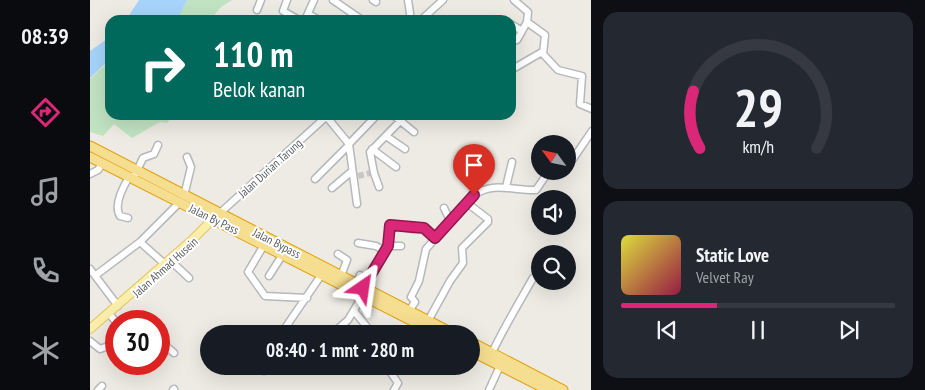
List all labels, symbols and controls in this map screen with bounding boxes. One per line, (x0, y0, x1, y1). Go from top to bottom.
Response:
text: 08:39 (21, 22, 69, 50)
text: 110 m (213, 31, 294, 77)
icon: right (130, 35, 195, 100)
text: 29 (733, 74, 783, 141)
text: Belok kanan (213, 75, 305, 103)
icon: directions (28, 95, 63, 130)
street label: Jalan Durian Tarung (234, 135, 305, 201)
north arrow (531, 135, 576, 180)
map controls (531, 135, 576, 290)
text: km/h (742, 135, 774, 158)
pin (453, 144, 495, 195)
icon: arrive (460, 151, 488, 179)
icon: music (28, 174, 63, 209)
button: sound (531, 190, 576, 235)
street label: Jalan By Pass (186, 200, 241, 237)
street label: Jalan Bypass (250, 224, 303, 261)
street label: Jalan Ahmad Husein (129, 234, 201, 301)
text: Static Love (696, 243, 769, 267)
button: search (531, 245, 576, 290)
icon: phone (28, 253, 63, 288)
position arrow (336, 261, 388, 313)
text: Velvet Ray (696, 267, 754, 287)
speed limit sign: 30 (105, 310, 170, 375)
icon: previous (653, 316, 681, 344)
icon: pause (744, 316, 772, 344)
icon: next (835, 316, 863, 344)
icon: climate (28, 333, 63, 368)
text: 08:40 · 1 mnt · 280 m (266, 338, 414, 362)

